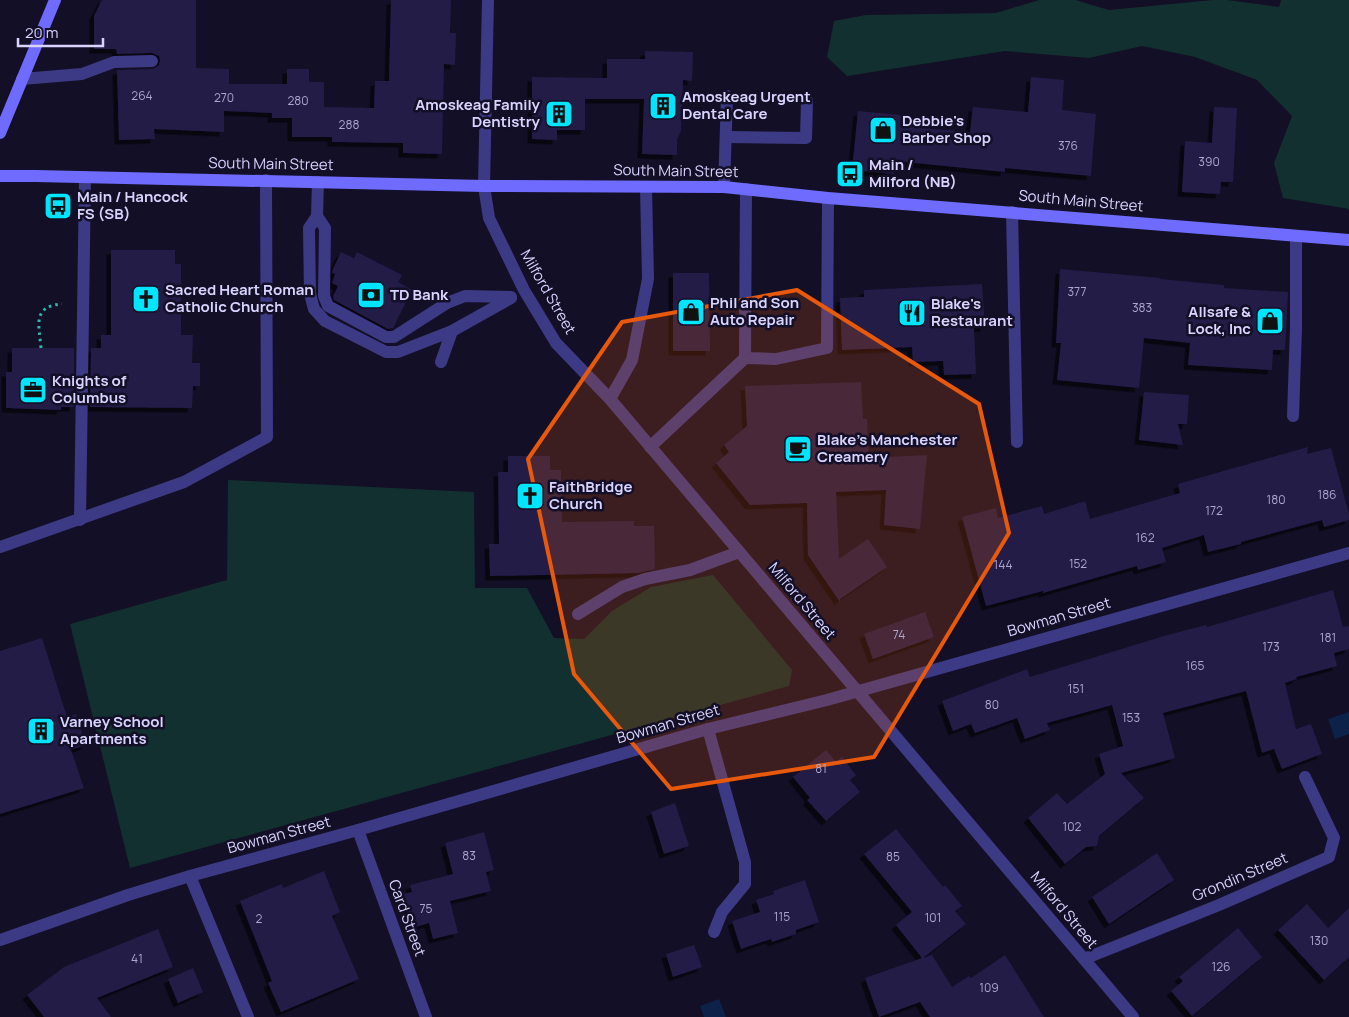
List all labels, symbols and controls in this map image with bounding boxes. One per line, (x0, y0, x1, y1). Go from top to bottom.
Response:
scale bar (18, 15, 102, 47)
text: 20 m (25, 22, 58, 43)
place label: Amoskeag Urgent Dental Care (682, 86, 811, 124)
house number: 264 (131, 87, 153, 104)
house number: 270 (214, 89, 234, 106)
building icon: Amoskeag Urgent Dental Care (648, 91, 678, 121)
house number: 280 (287, 92, 309, 109)
place label: Amoskeag Family Dentistry (415, 94, 541, 132)
building icon: Amoskeag Family Dentistry (544, 99, 574, 129)
place label: Debbie's Barber Shop (902, 110, 991, 148)
shop icon: Debbie's Barber Shop (868, 115, 898, 145)
house number: 288 (339, 116, 359, 133)
house number: 376 (1058, 137, 1078, 154)
street label: South Main Street (208, 152, 334, 175)
house number: 390 (1198, 153, 1220, 170)
place label: Main / Milford (NB) (869, 154, 957, 192)
street label: South Main Street (613, 159, 739, 182)
bus stop icon: Main / Milford (NB) (835, 159, 865, 189)
street label: South Main Street (1018, 185, 1144, 216)
place label: Main / Hancock FS (SB) (77, 186, 189, 224)
bus stop icon: Main / Hancock FS (SB) (43, 191, 73, 221)
street label: Milford Street (516, 245, 581, 338)
place label: Sacred Heart Roman Catholic Church (165, 279, 314, 317)
bank icon: TD Bank (356, 280, 386, 310)
house number: 377 (1067, 283, 1087, 300)
church icon: Sacred Heart Roman Catholic Church (131, 284, 161, 314)
place label: TD Bank (390, 284, 449, 305)
place label: Phil and Son Auto Repair (710, 292, 799, 330)
place label: Blake's Restaurant (931, 293, 1013, 331)
shop icon: Phil and Son Auto Repair (676, 297, 706, 327)
restaurant icon: Blake's Restaurant (897, 298, 927, 328)
house number: 383 (1132, 299, 1152, 316)
place label: Allsafe & Lock, Inc (1187, 301, 1251, 339)
shop icon: Allsafe & Lock, Inc (1255, 306, 1285, 336)
place label: Knights of Columbus (52, 370, 127, 408)
office icon: Knights of Columbus (18, 375, 48, 405)
place label: Blake's Manchester Creamery (817, 429, 957, 467)
cafe icon: Blake's Manchester Creamery (783, 434, 813, 464)
place label: FaithBridge Church (549, 476, 632, 514)
church icon: FaithBridge Church (515, 481, 545, 511)
house number: 186 (1317, 486, 1337, 503)
house number: 180 (1267, 491, 1285, 508)
house number: 172 (1205, 502, 1223, 519)
house number: 162 (1136, 529, 1155, 546)
house number: 152 (1069, 555, 1087, 572)
house number: 144 (994, 556, 1012, 573)
street label: Milford Street (764, 558, 841, 644)
street label: Bowman Street (1005, 592, 1113, 641)
house number: 74 (893, 626, 905, 643)
house number: 181 (1320, 629, 1336, 646)
house number: 173 (1262, 638, 1280, 655)
house number: 165 (1185, 657, 1205, 674)
house number: 151 (1068, 680, 1084, 697)
house number: 80 (985, 696, 999, 713)
street label: Bowman Street (614, 699, 722, 748)
house number: 153 (1122, 709, 1140, 726)
place label: Varney School Apartments (60, 711, 164, 749)
building icon: Varney School Apartments (26, 716, 56, 746)
house number: 81 (815, 760, 827, 777)
street label: Bowman Street (225, 811, 333, 858)
house number: 102 (1063, 818, 1082, 835)
house number: 83 (462, 847, 476, 864)
street label: Grondin Street (1189, 847, 1291, 906)
house number: 85 (886, 848, 900, 865)
street label: Milford Street (1026, 867, 1103, 953)
street label: Card Street (384, 877, 431, 959)
house number: 75 (420, 900, 433, 917)
house number: 115 (774, 908, 790, 925)
house number: 101 (925, 909, 941, 926)
house number: 2 (256, 910, 263, 927)
house number: 130 (1310, 932, 1328, 949)
house number: 41 (131, 950, 143, 967)
house number: 126 (1212, 958, 1230, 975)
house number: 109 (979, 979, 999, 996)

